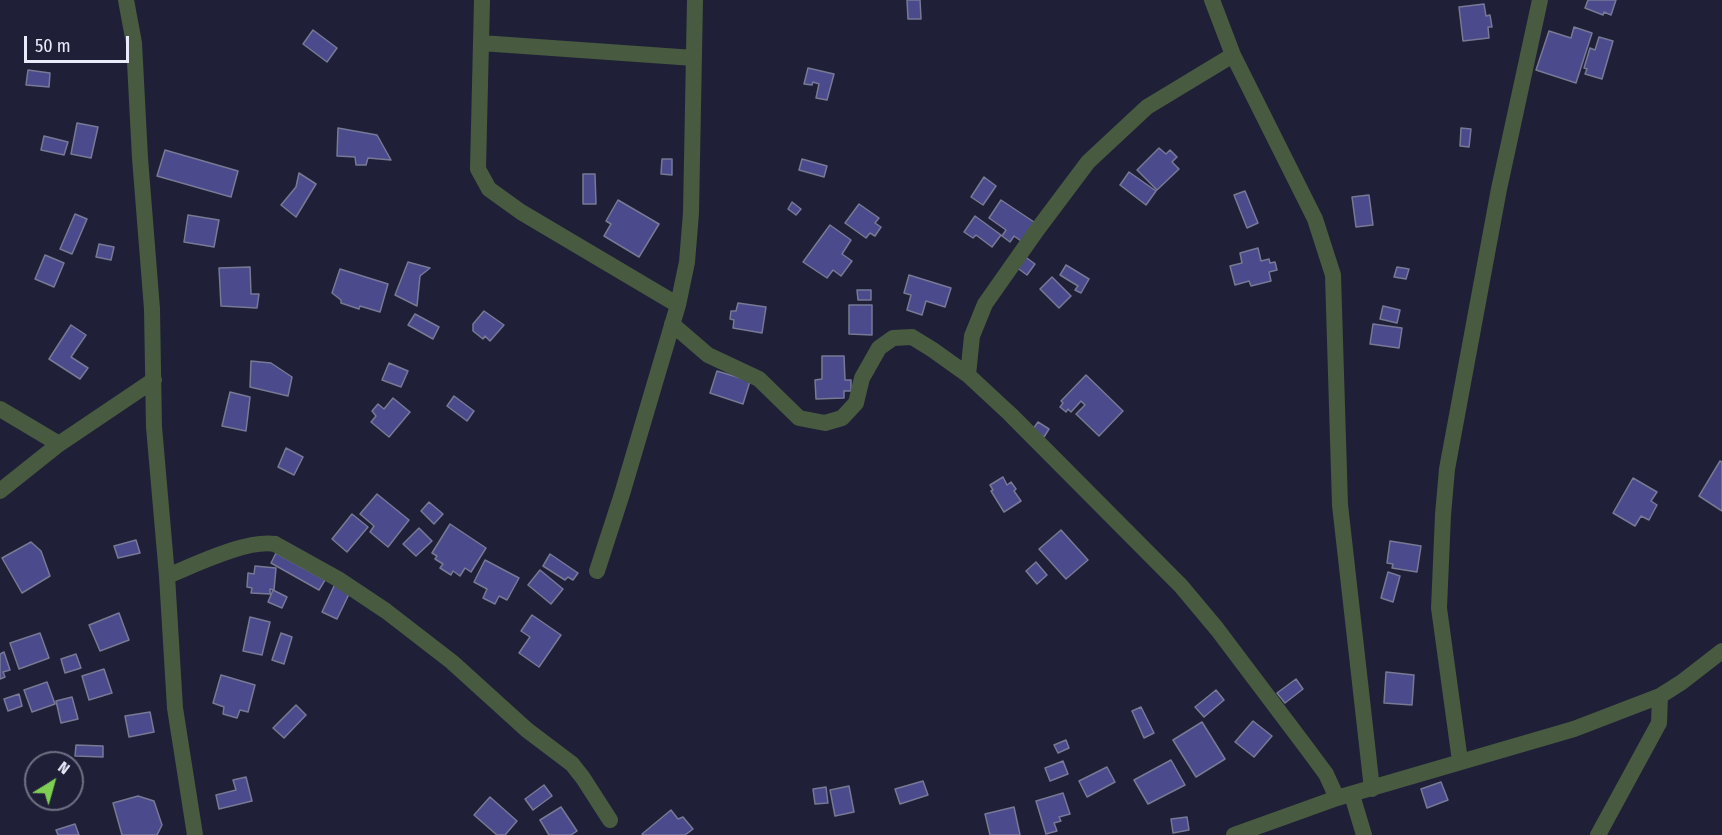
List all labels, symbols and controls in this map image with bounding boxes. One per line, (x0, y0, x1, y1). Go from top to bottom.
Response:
scale bar (27, 24, 132, 62)
text: 50 m (35, 35, 71, 57)
north arrow (24, 751, 84, 811)
text: N (54, 757, 73, 778)

